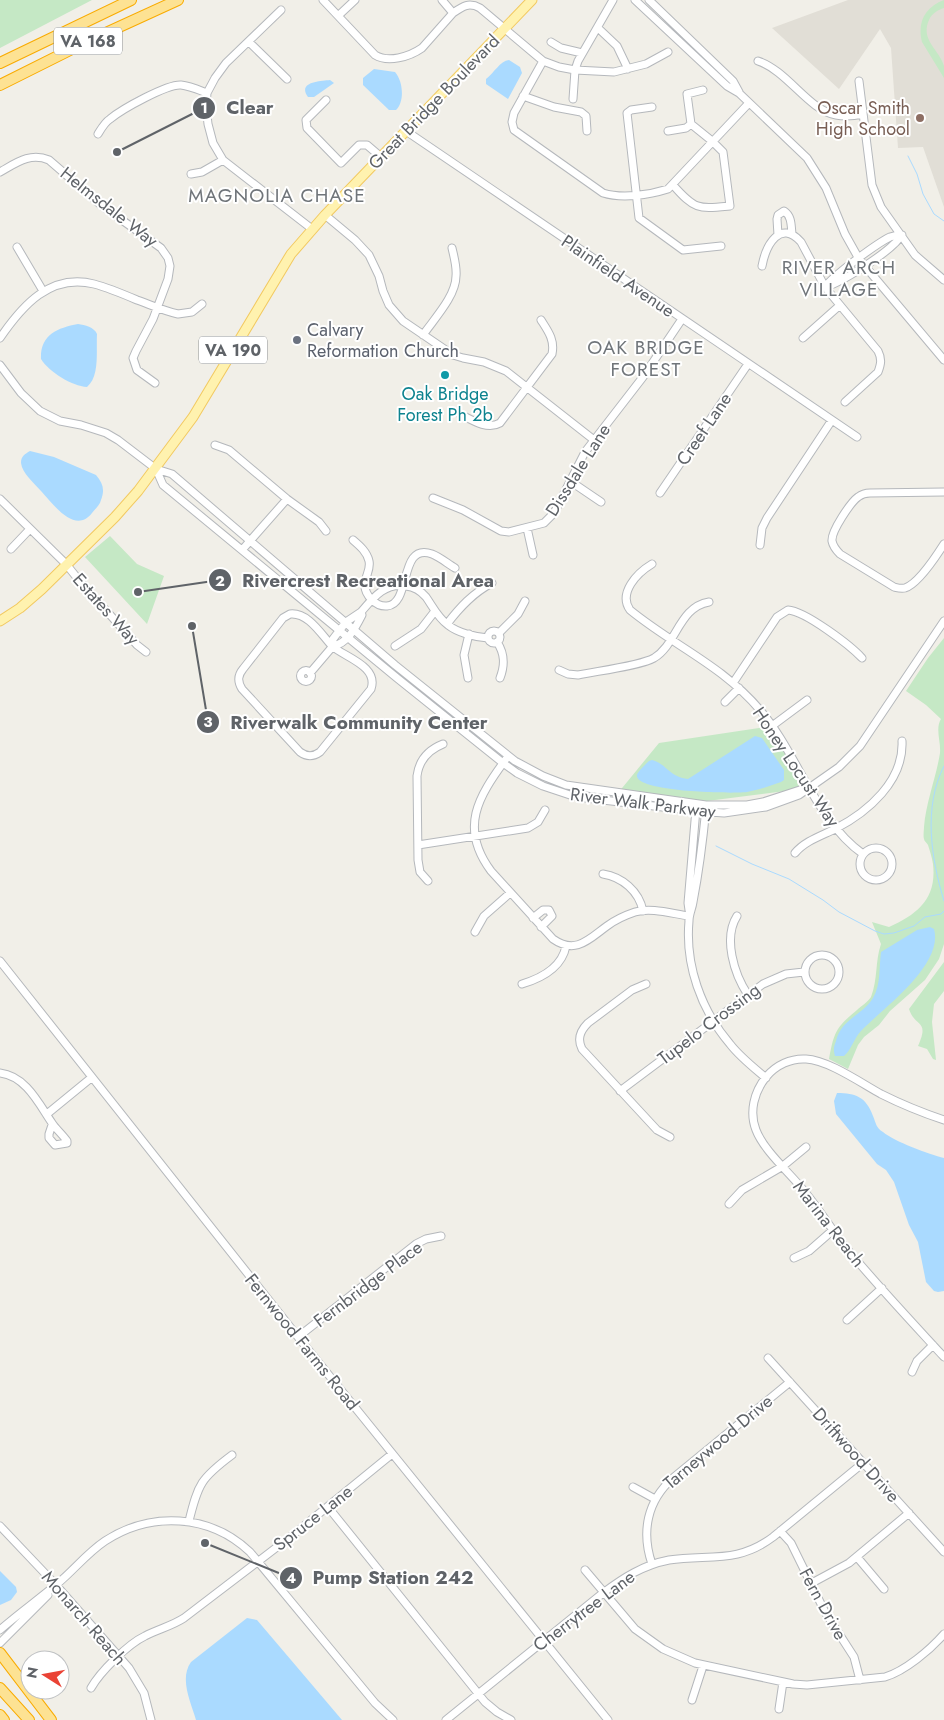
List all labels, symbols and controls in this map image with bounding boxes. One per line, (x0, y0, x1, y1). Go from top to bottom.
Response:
road number: VA 168 (54, 27, 122, 54)
street label: Great Bridge Boulevard (362, 29, 506, 175)
callout: Clear (192, 91, 284, 125)
text: Clear (226, 94, 274, 121)
place label: Oscar Smith High School (816, 95, 910, 142)
text: 1 (200, 97, 208, 119)
marker: Oscar Smith High School (914, 112, 926, 124)
street label: Helmsdale Way (55, 160, 163, 254)
district label: MAGNOLIA CHASE (188, 182, 366, 209)
street label: Plainfield Avenue (556, 228, 680, 324)
district label: RIVER ARCH VILLAGE (782, 254, 896, 303)
place label: Calvary Reformation Church (307, 317, 459, 364)
marker: Calvary Reformation Church (291, 334, 303, 346)
district label: OAK BRIDGE FOREST (587, 334, 705, 383)
road number: VA 190 (199, 336, 267, 364)
marker: Oak Bridge Forest Ph 2b (439, 369, 451, 381)
place label: Oak Bridge Forest Ph 2b (397, 381, 493, 428)
street label: Creef Lane (670, 387, 738, 471)
street label: Dissdale Lane (539, 419, 617, 521)
callout: Rivercrest Recreational Area (207, 563, 504, 597)
street label: Estates Way (67, 567, 145, 651)
text: Rivercrest Recreational Area (242, 567, 494, 594)
text: 2 (215, 570, 225, 592)
street label: Honey Locust Way (746, 702, 846, 832)
callout: Riverwalk Community Center (195, 705, 498, 739)
text: Riverwalk Community Center (230, 709, 488, 736)
text: 3 (203, 711, 213, 733)
street label: River Walk Parkway (569, 781, 717, 825)
street label: Tupelo Crossing (652, 977, 766, 1071)
street label: Marina Reach (787, 1175, 871, 1273)
street label: Fernbridge Place (308, 1234, 428, 1334)
street label: Fernwood Farms Road (239, 1268, 365, 1416)
street label: Tarneywood Drive (658, 1388, 778, 1496)
street label: Driftwood Drive (806, 1402, 906, 1508)
street label: Spruce Lane (268, 1479, 358, 1557)
callout: Pump Station 242 (278, 1561, 484, 1595)
street label: Fern Drive (793, 1563, 853, 1645)
text: Pump Station 242 (313, 1564, 473, 1591)
street label: Cherrytree Lane (528, 1564, 640, 1658)
street label: Monarch Reach (36, 1565, 132, 1671)
text: 4 (286, 1567, 296, 1589)
north arrow (20, 1650, 70, 1700)
text: N (21, 1665, 43, 1680)

